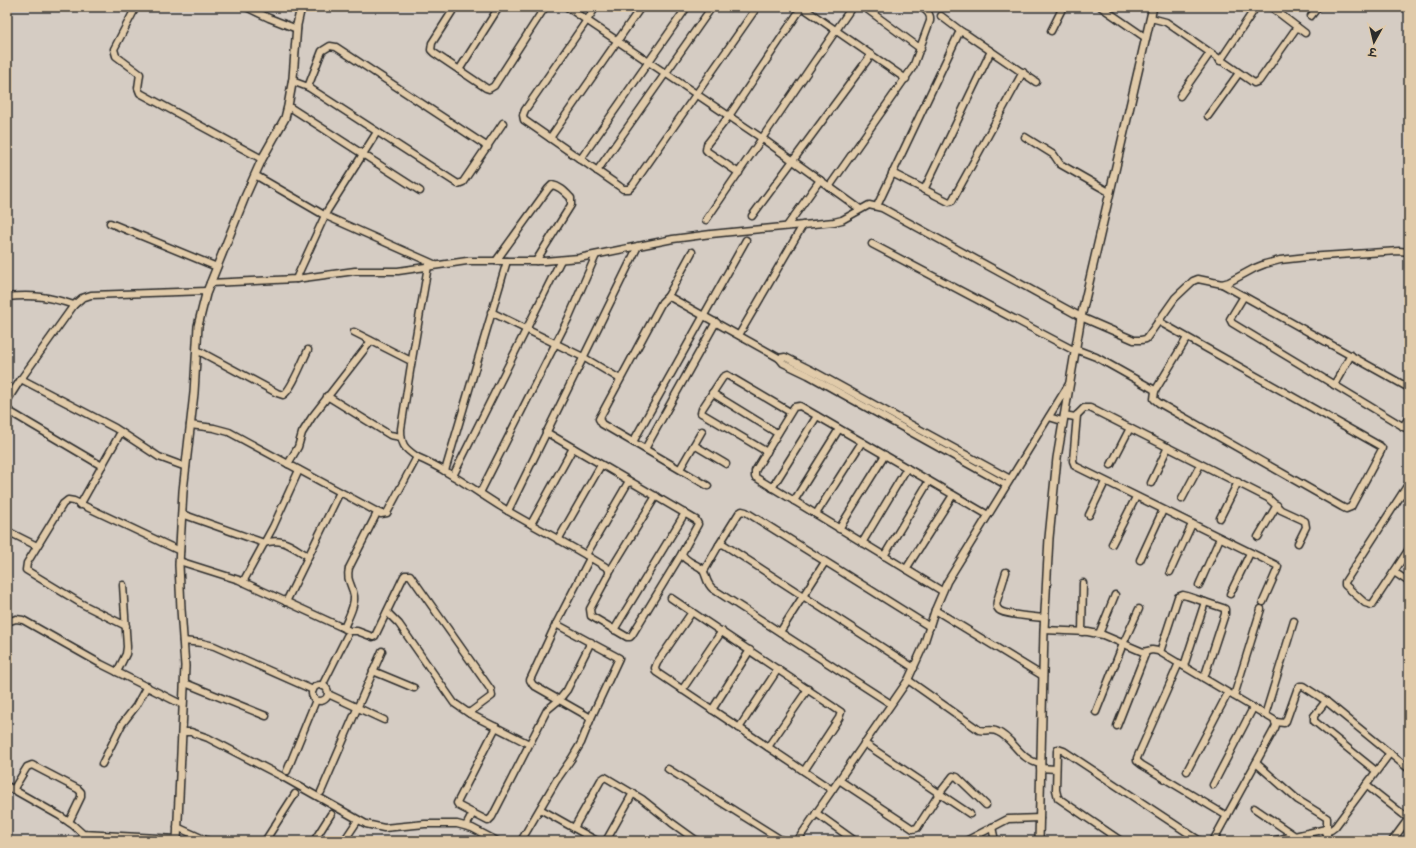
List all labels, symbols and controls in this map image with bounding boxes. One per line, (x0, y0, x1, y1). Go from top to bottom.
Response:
north arrow (1354, 22, 1394, 62)
text: उ (1366, 42, 1378, 59)

